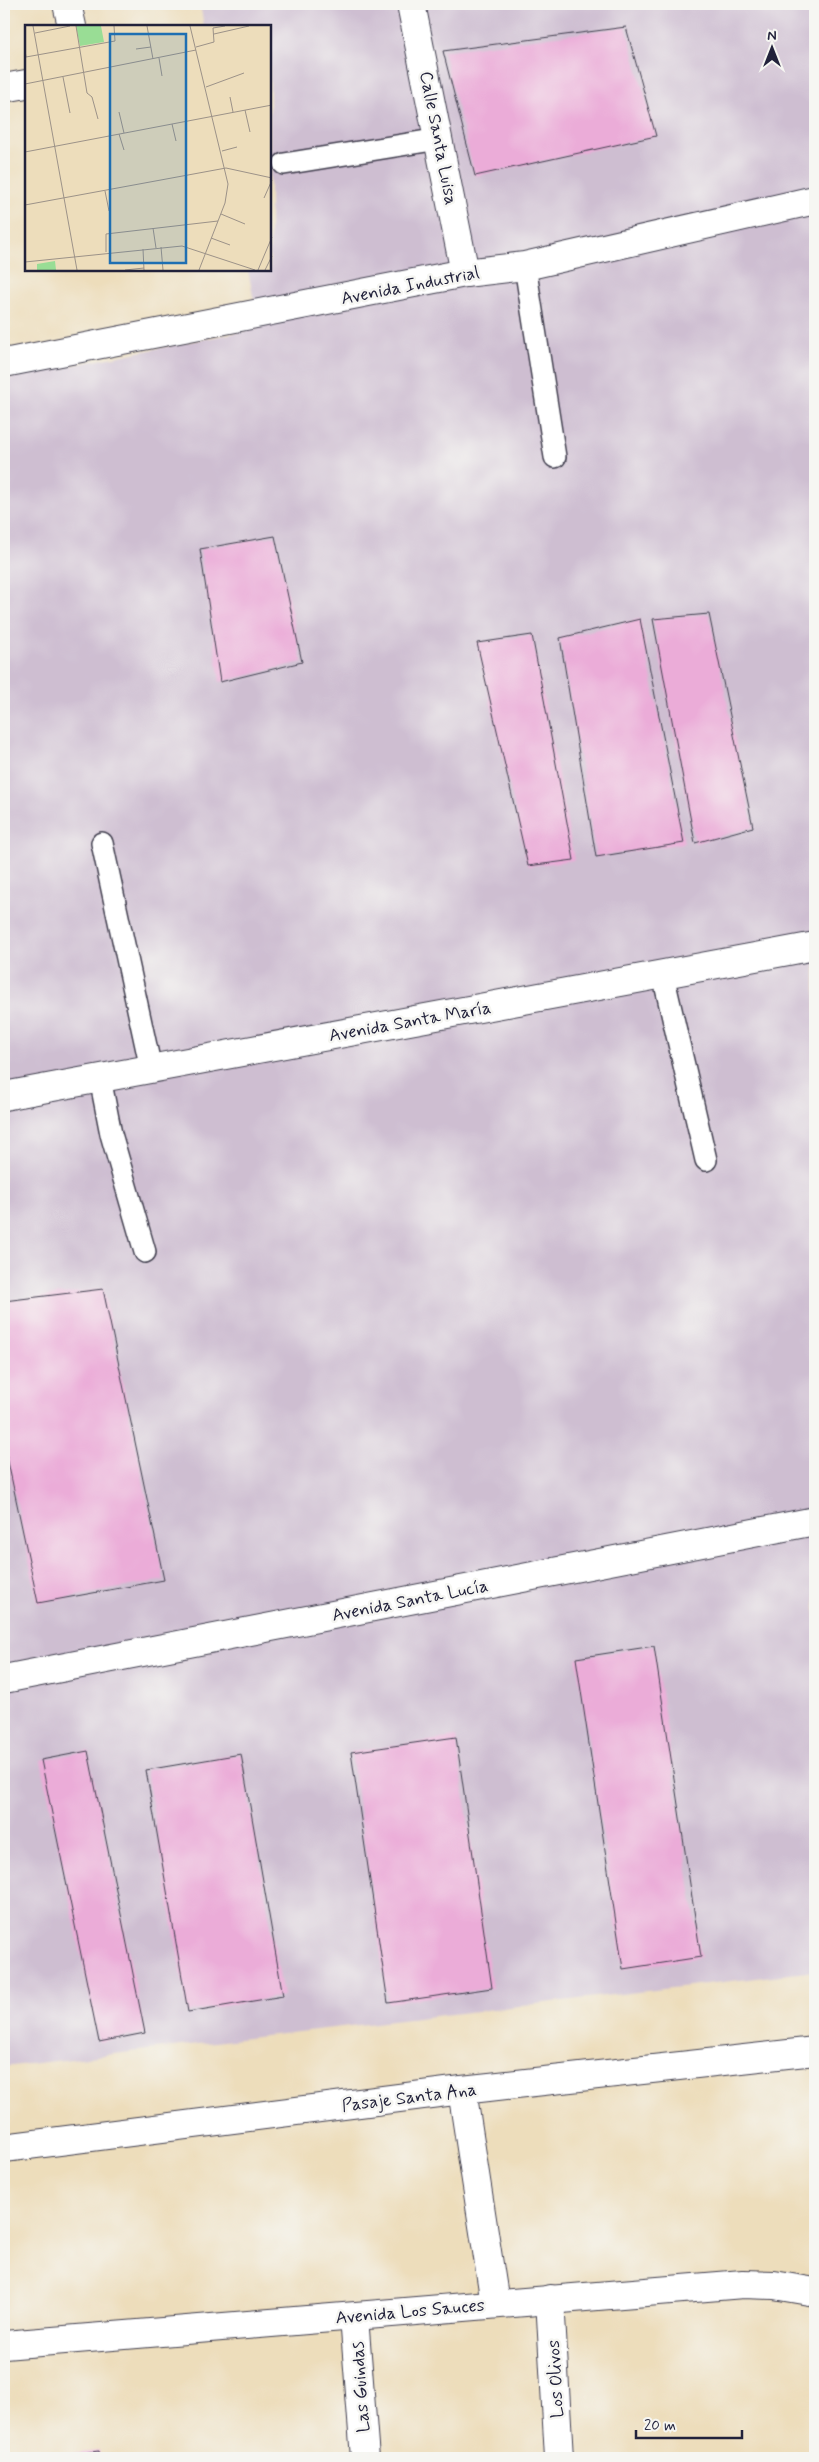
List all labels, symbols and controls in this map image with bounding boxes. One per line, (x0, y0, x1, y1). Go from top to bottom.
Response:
north arrow (746, 22, 796, 72)
inset map (25, 25, 271, 271)
text: N (767, 27, 777, 45)
street label: Calle Santa Luisa (413, 69, 463, 207)
street label: Avenida Industrial (339, 261, 481, 311)
street label: Avenida Santa María (327, 996, 493, 1048)
street label: Avenida Santa Lucía (330, 1574, 490, 1628)
street label: Pasaje Santa Ana (340, 2078, 478, 2118)
street label: Avenida Los Sauces (335, 2294, 486, 2330)
street label: Los Olivos (542, 2339, 570, 2419)
street label: Las Guindas (346, 2341, 376, 2433)
scale bar (636, 2407, 743, 2439)
text: 20 m (644, 2416, 676, 2436)

